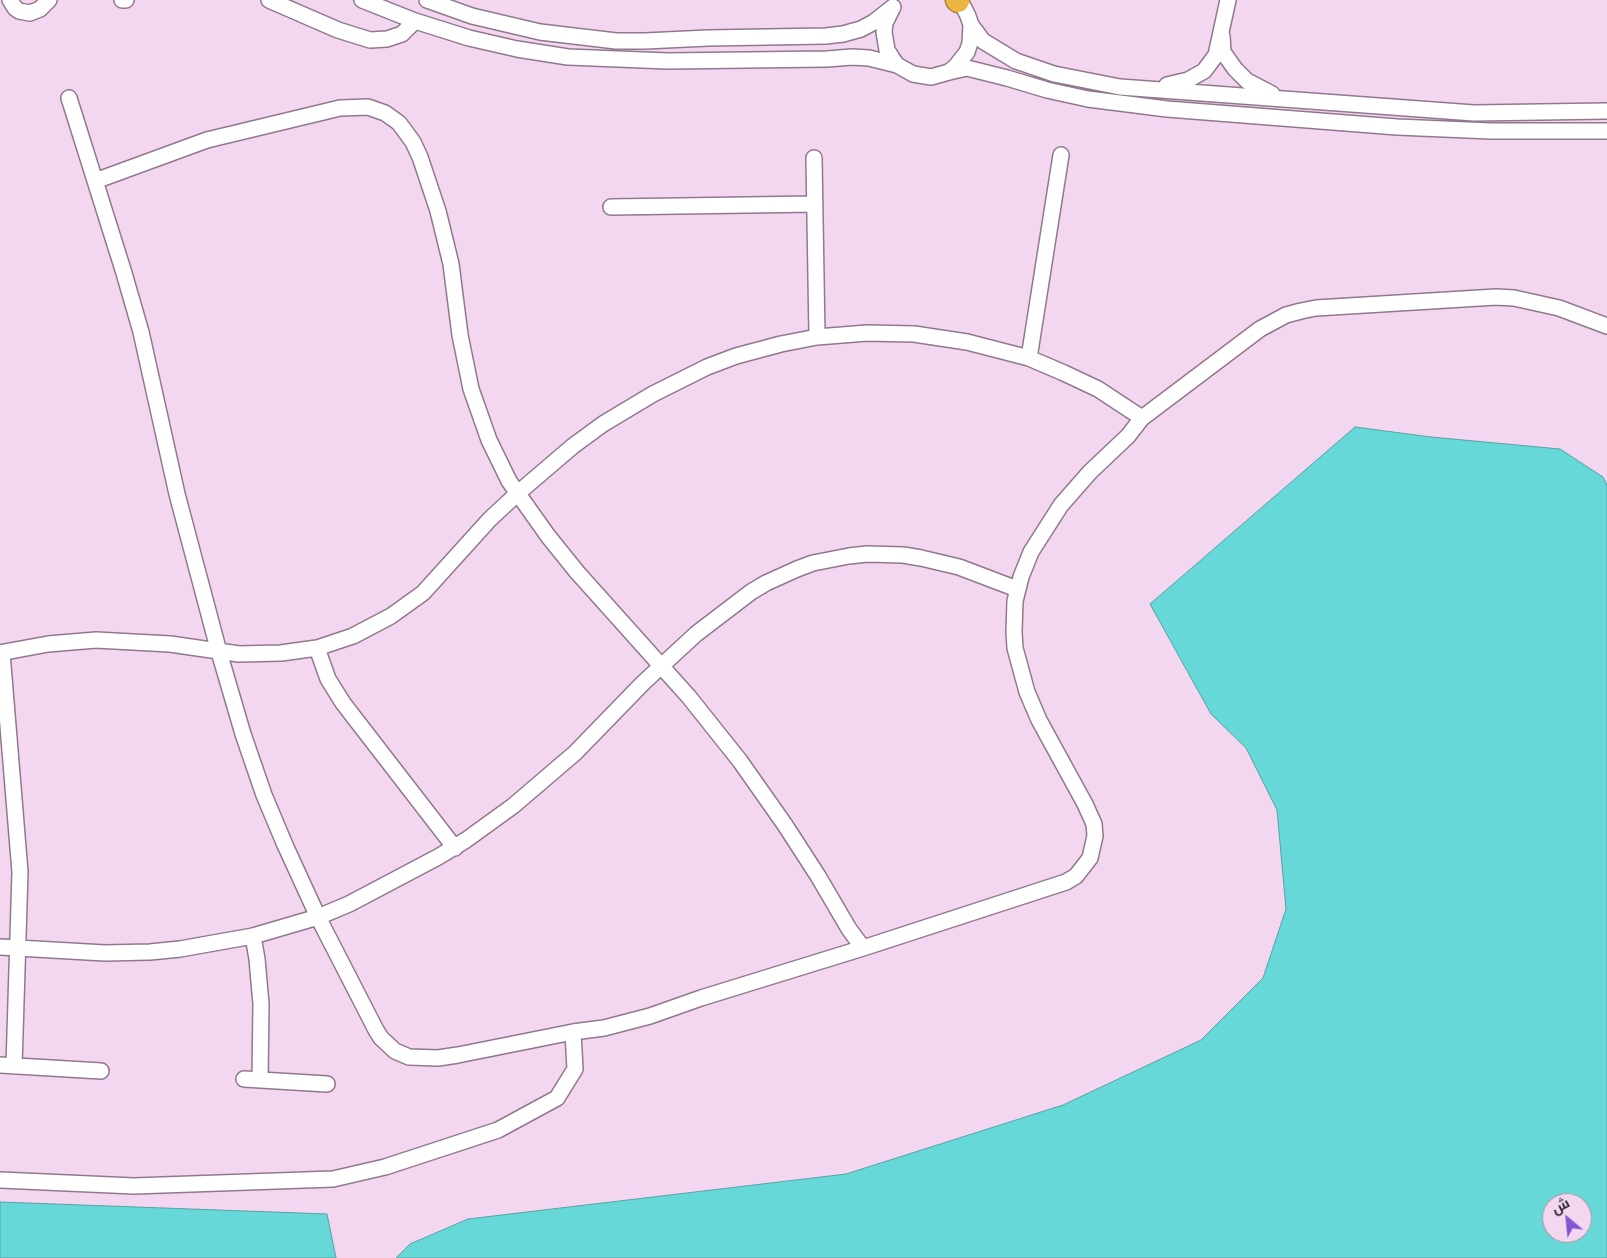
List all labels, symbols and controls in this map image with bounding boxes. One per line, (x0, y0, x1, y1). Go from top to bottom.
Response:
north arrow (1542, 1193, 1592, 1243)
text: ش (1548, 1193, 1573, 1218)

